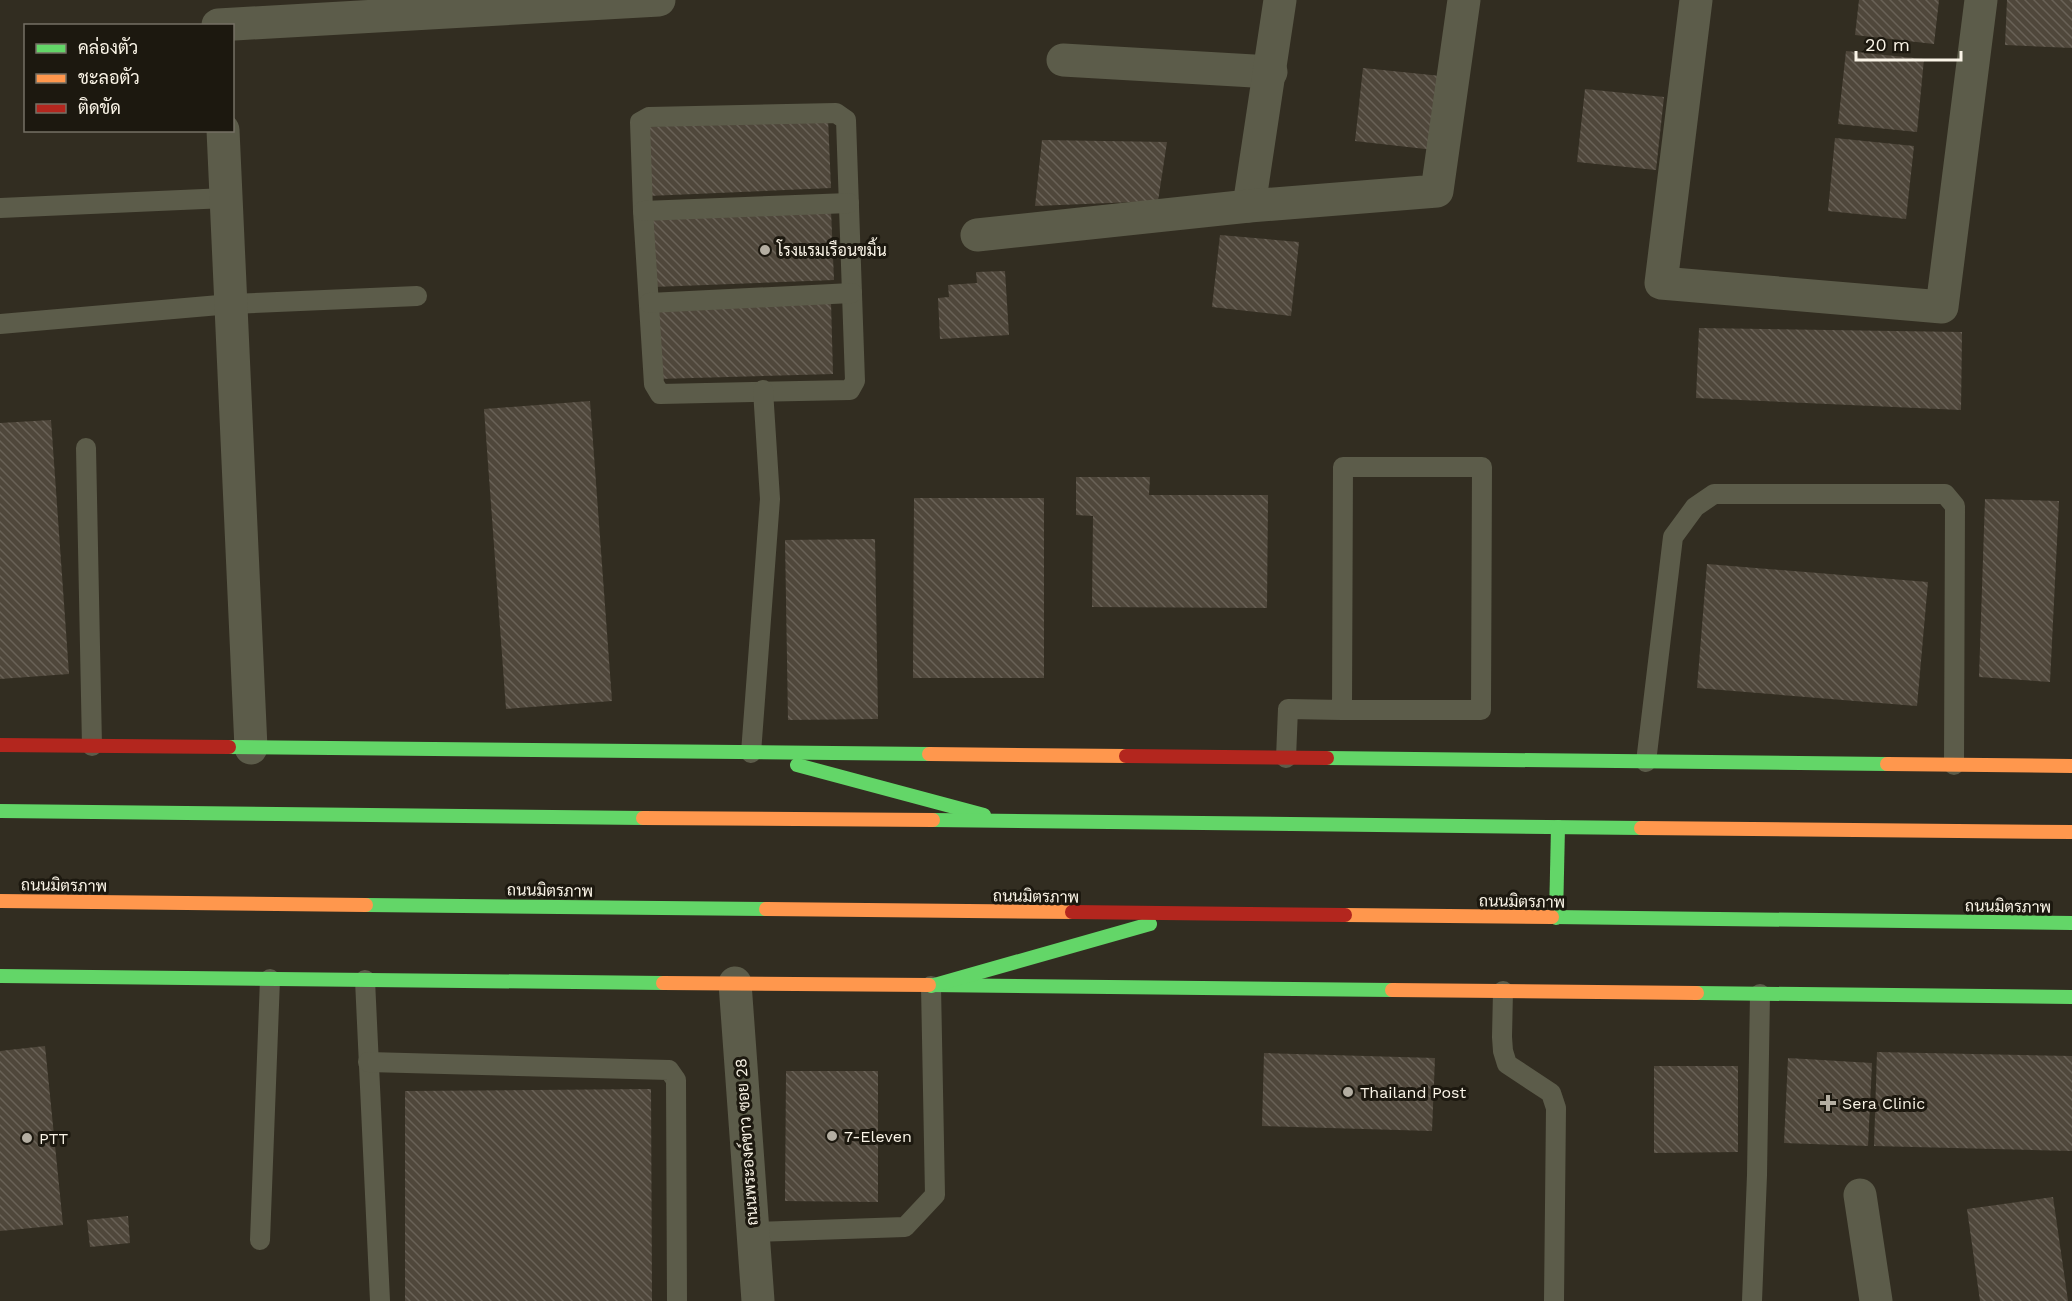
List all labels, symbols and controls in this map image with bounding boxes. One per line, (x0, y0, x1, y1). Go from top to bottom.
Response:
legend (24, 24, 234, 132)
scale bar (1856, 24, 1961, 62)
text: 20 m (1865, 34, 1910, 55)
text: คล่องตัว (78, 36, 138, 58)
text: ชะลอตัว (78, 67, 140, 88)
text: ติดขัด (78, 97, 121, 118)
place label: โรงแรมเรือนขมิ้น (776, 237, 887, 260)
marker: โรงแรมเรือนขมิ้น (758, 243, 772, 257)
street label: ถนนมิตรภาพ (21, 875, 107, 896)
street label: ถนนมิตรภาพ (507, 880, 593, 901)
street label: ถนนมิตรภาพ (993, 886, 1079, 907)
street label: ถนนมิตรภาพ (1479, 891, 1565, 912)
street label: ถนนมิตรภาพ (1965, 896, 2051, 917)
street label: ถนนพระองค์ขาว ซอย 28 (728, 1058, 762, 1227)
place label: Thailand Post (1360, 1083, 1467, 1102)
marker: Thailand Post (1341, 1085, 1355, 1099)
marker: Sera Clinic (1819, 1094, 1837, 1112)
place label: Sera Clinic (1842, 1094, 1925, 1113)
place label: 7-Eleven (844, 1127, 912, 1146)
place label: PTT (39, 1129, 68, 1148)
marker: 7-Eleven (825, 1129, 839, 1143)
marker: PTT (20, 1131, 34, 1145)

